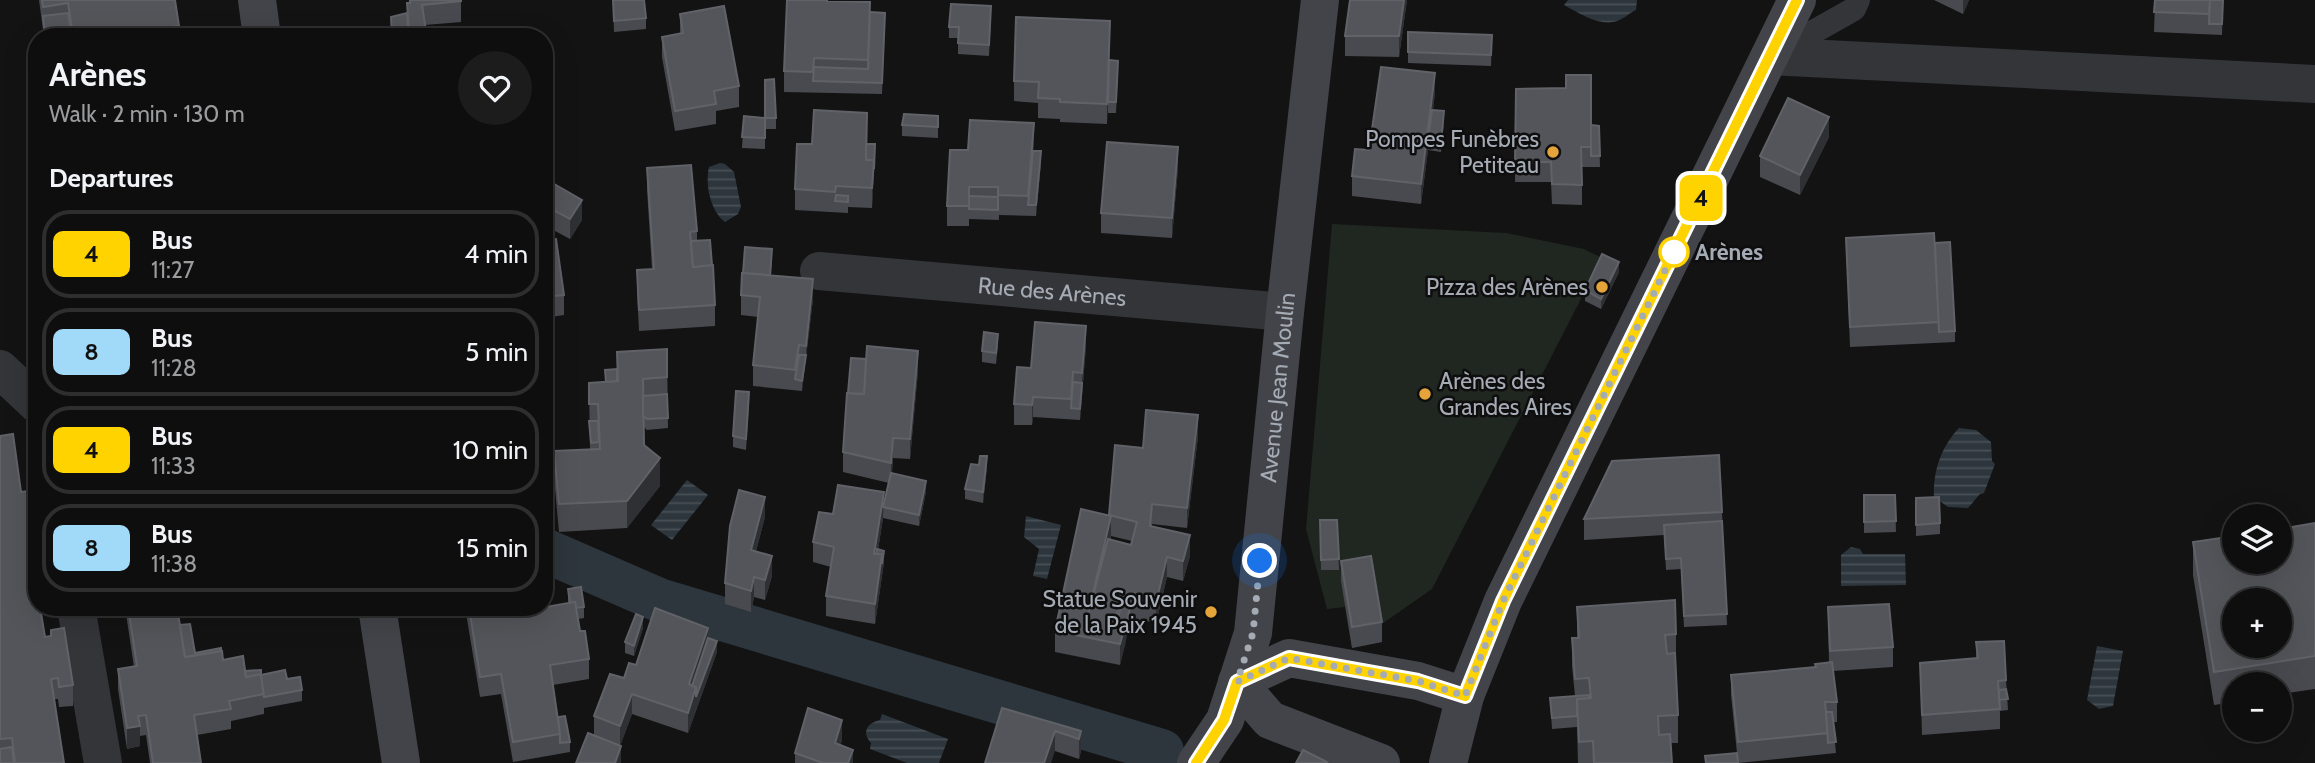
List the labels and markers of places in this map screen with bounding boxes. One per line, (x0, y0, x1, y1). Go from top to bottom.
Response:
place label: Pompes Funèbres Petiteau (1365, 125, 1539, 179)
marker: Pompes Funèbres Petiteau (1545, 144, 1561, 160)
marker: Arènes (1659, 237, 1689, 267)
place label: Arènes (1695, 238, 1763, 266)
place label: Pizza des Arènes (1426, 273, 1588, 301)
marker: Pizza des Arènes (1594, 279, 1610, 295)
place label: Arènes des Grandes Aires (1439, 367, 1572, 421)
marker: Arènes des Grandes Aires (1417, 386, 1433, 402)
place label: Statue Souvenir de la Paix 1945 (1043, 585, 1198, 639)
marker: Statue Souvenir de la Paix 1945 (1203, 604, 1219, 620)

